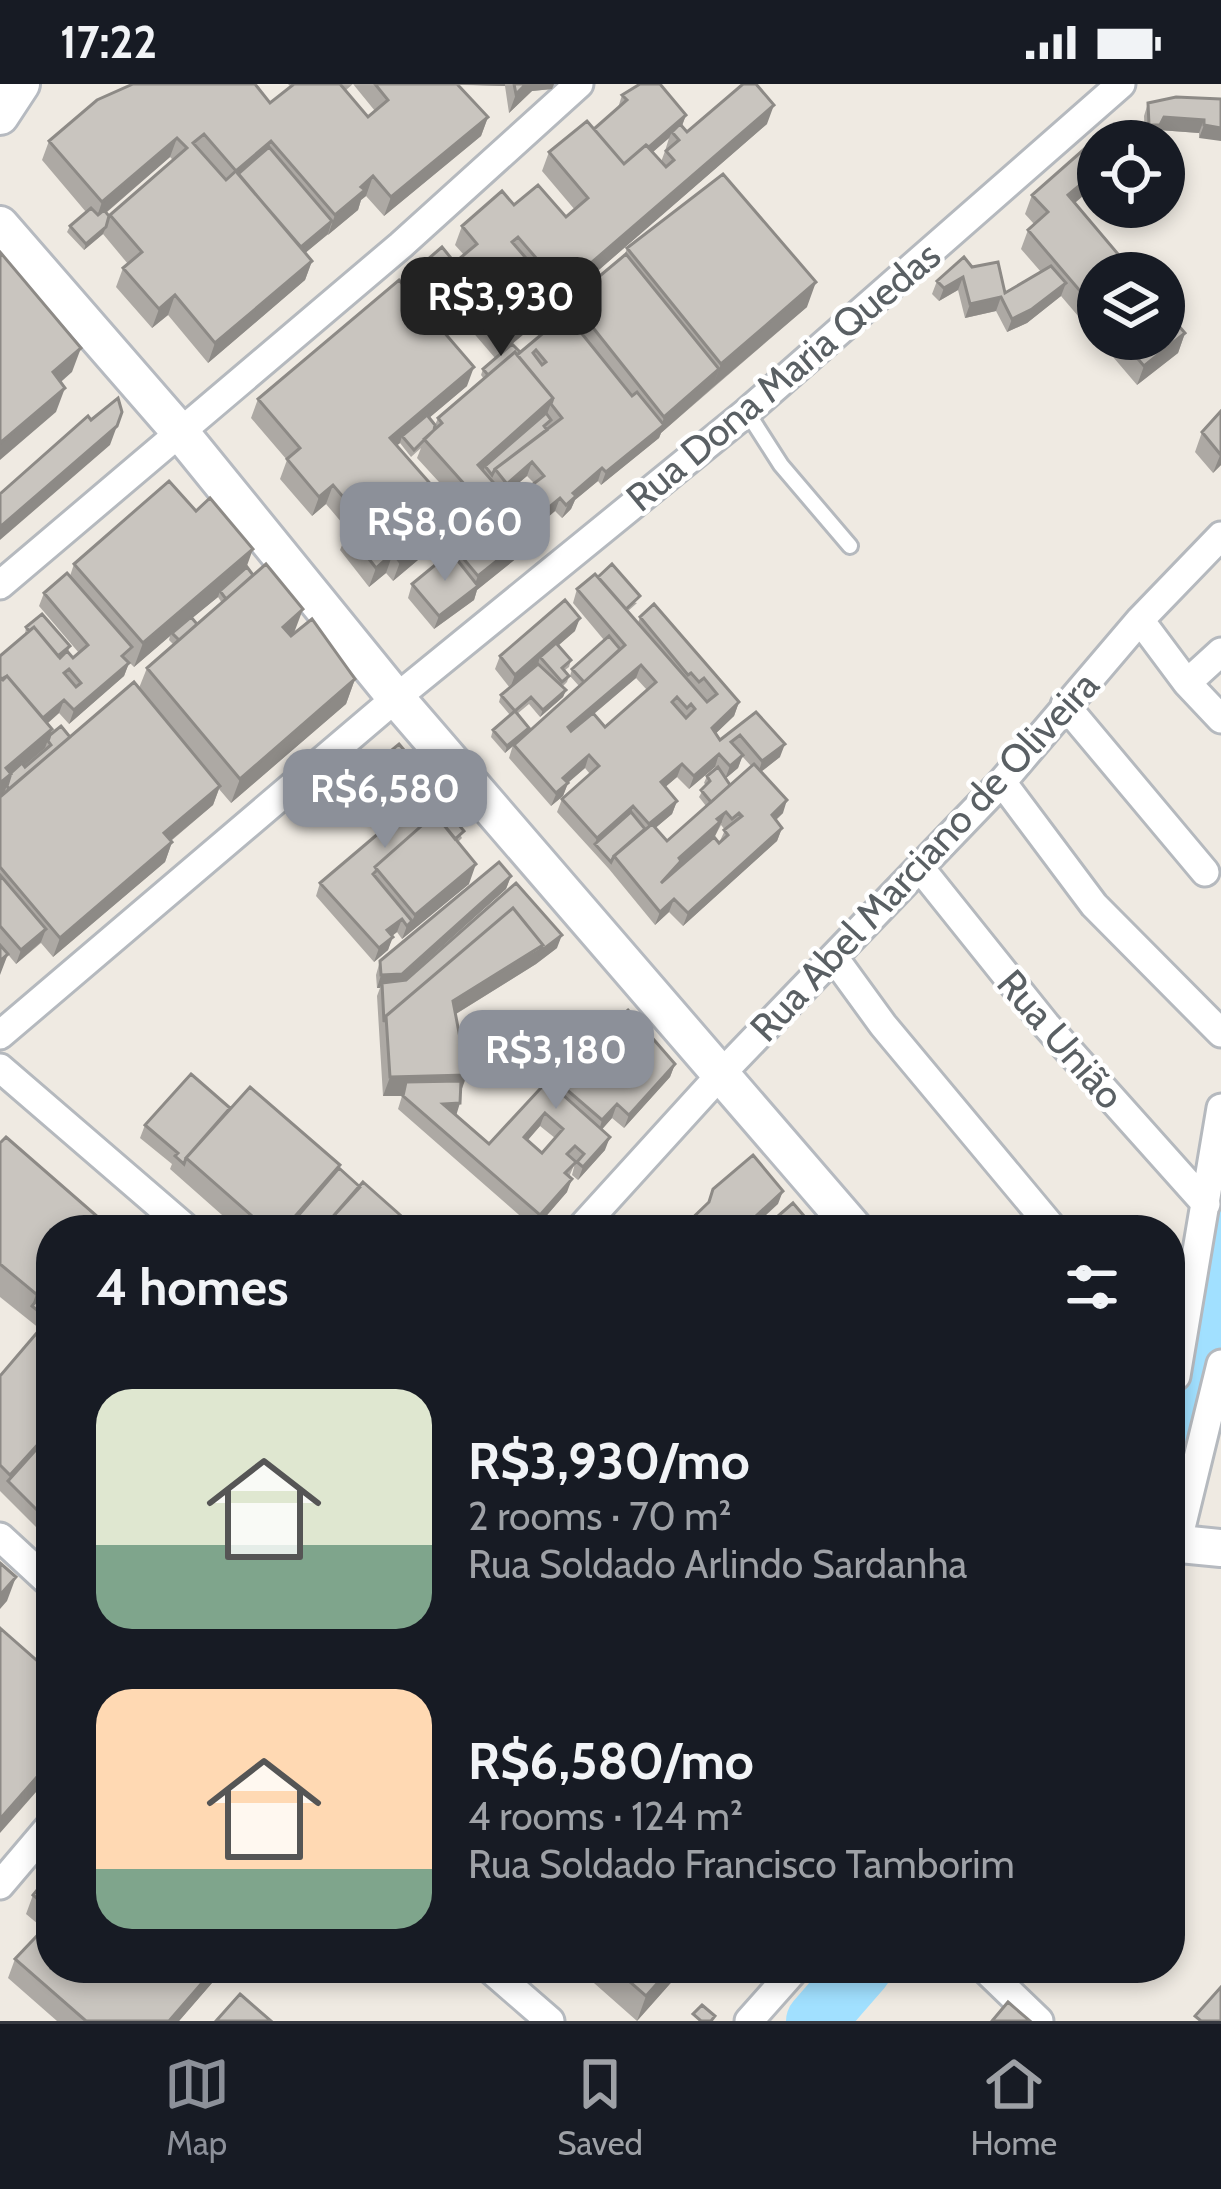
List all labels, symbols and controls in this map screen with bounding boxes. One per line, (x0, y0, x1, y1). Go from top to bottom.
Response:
text: 17:22 (60, 15, 157, 69)
map controls (1077, 120, 1185, 360)
button: locate (1077, 120, 1185, 228)
street label: Rua Dona Maria Quedas (616, 231, 950, 521)
button: layers (1077, 252, 1185, 360)
pin: R$3,930 (390, 257, 612, 359)
text: R$3,930 (428, 272, 575, 320)
pin: R$8,060 (334, 482, 556, 584)
text: R$8,060 (367, 497, 523, 545)
street label: Rua Abel Marciano de Oliveira (740, 661, 1108, 1051)
pin: R$6,580 (274, 749, 496, 851)
text: R$6,580 (310, 764, 460, 812)
street label: Rua União (988, 960, 1134, 1118)
pin: R$3,180 (445, 1010, 667, 1112)
text: R$3,180 (485, 1025, 627, 1073)
icon: filters (1059, 1254, 1125, 1320)
text: 4 homes (96, 1256, 288, 1318)
text: R$3,930/mo (468, 1430, 750, 1492)
icon: home (192, 1437, 336, 1581)
text: 2 rooms · 70 m² (468, 1492, 732, 1540)
text: Rua Soldado Arlindo Sardanha (468, 1540, 967, 1588)
text: R$6,580/mo (468, 1730, 754, 1792)
icon: home (192, 1737, 336, 1881)
text: 4 rooms · 124 m² (468, 1792, 743, 1840)
text: Rua Soldado Francisco Tamborim (468, 1840, 1015, 1888)
tab: Map (164, 2051, 230, 2163)
tab: Saved (557, 2051, 643, 2163)
tab: Home (970, 2051, 1057, 2163)

